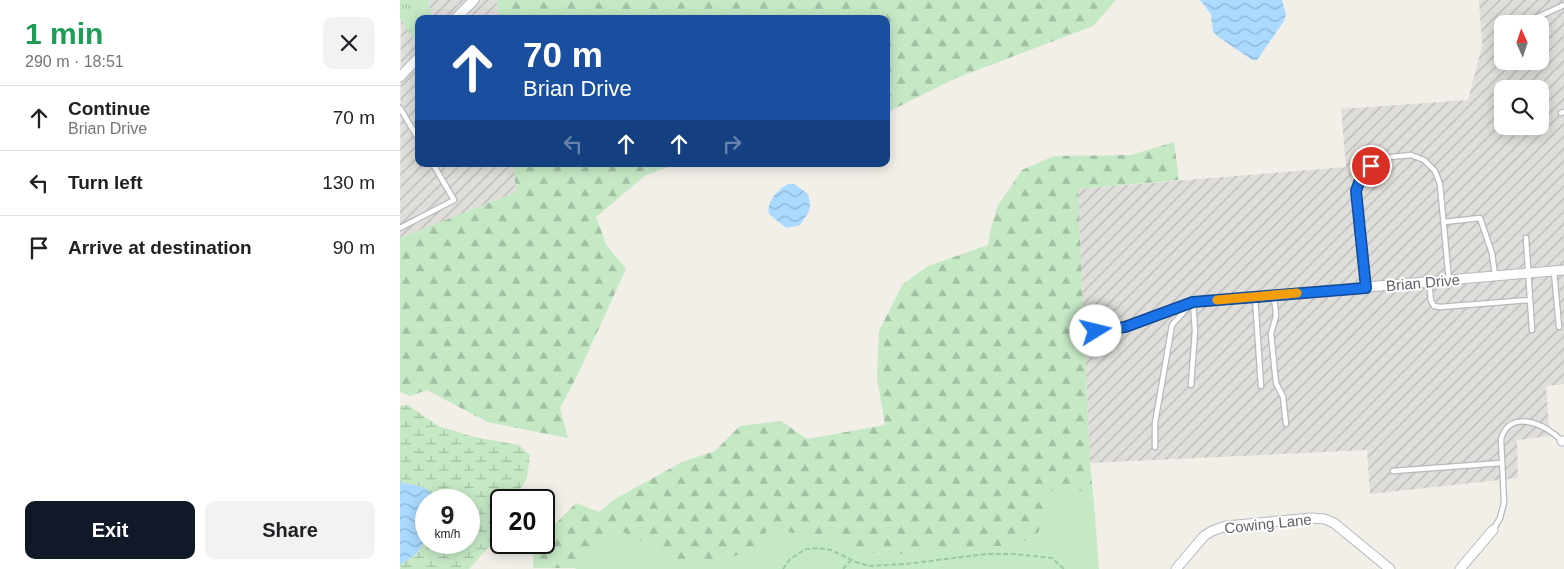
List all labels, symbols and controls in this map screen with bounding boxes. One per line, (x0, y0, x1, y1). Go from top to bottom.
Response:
north arrow (1494, 15, 1549, 70)
map controls (1494, 15, 1549, 135)
text: 1 min (25, 17, 103, 50)
button: close (323, 17, 375, 69)
icon: ahead (440, 35, 505, 100)
text: 70 m (523, 35, 603, 74)
text: 290 m · 18:51 (25, 53, 124, 70)
text: Brian Drive (523, 76, 632, 101)
button: search (1494, 80, 1549, 135)
text: Continue (68, 98, 150, 119)
icon: ahead (25, 104, 53, 132)
text: 70 m (333, 107, 375, 128)
text: Brian Drive (68, 120, 147, 137)
icon: left (559, 130, 587, 158)
icon: ahead (612, 130, 640, 158)
icon: ahead (665, 130, 693, 158)
icon: right (718, 130, 746, 158)
pin (1350, 145, 1392, 187)
icon: arrive (1357, 152, 1385, 180)
icon: left (25, 169, 53, 197)
text: Turn left (68, 172, 143, 193)
text: 130 m (322, 172, 375, 193)
icon: arrive (25, 234, 53, 262)
text: Arrive at destination (68, 237, 252, 258)
text: 90 m (333, 237, 375, 258)
street label: Brian Drive (1385, 271, 1461, 294)
position arrow (1069, 304, 1121, 356)
speed limit sign: 20 (490, 489, 555, 554)
button: Exit (25, 501, 195, 559)
button: Share (205, 501, 375, 559)
text: 9 (441, 501, 454, 529)
street label: Cowing Lane (1224, 510, 1312, 537)
text: km/h (434, 527, 461, 541)

